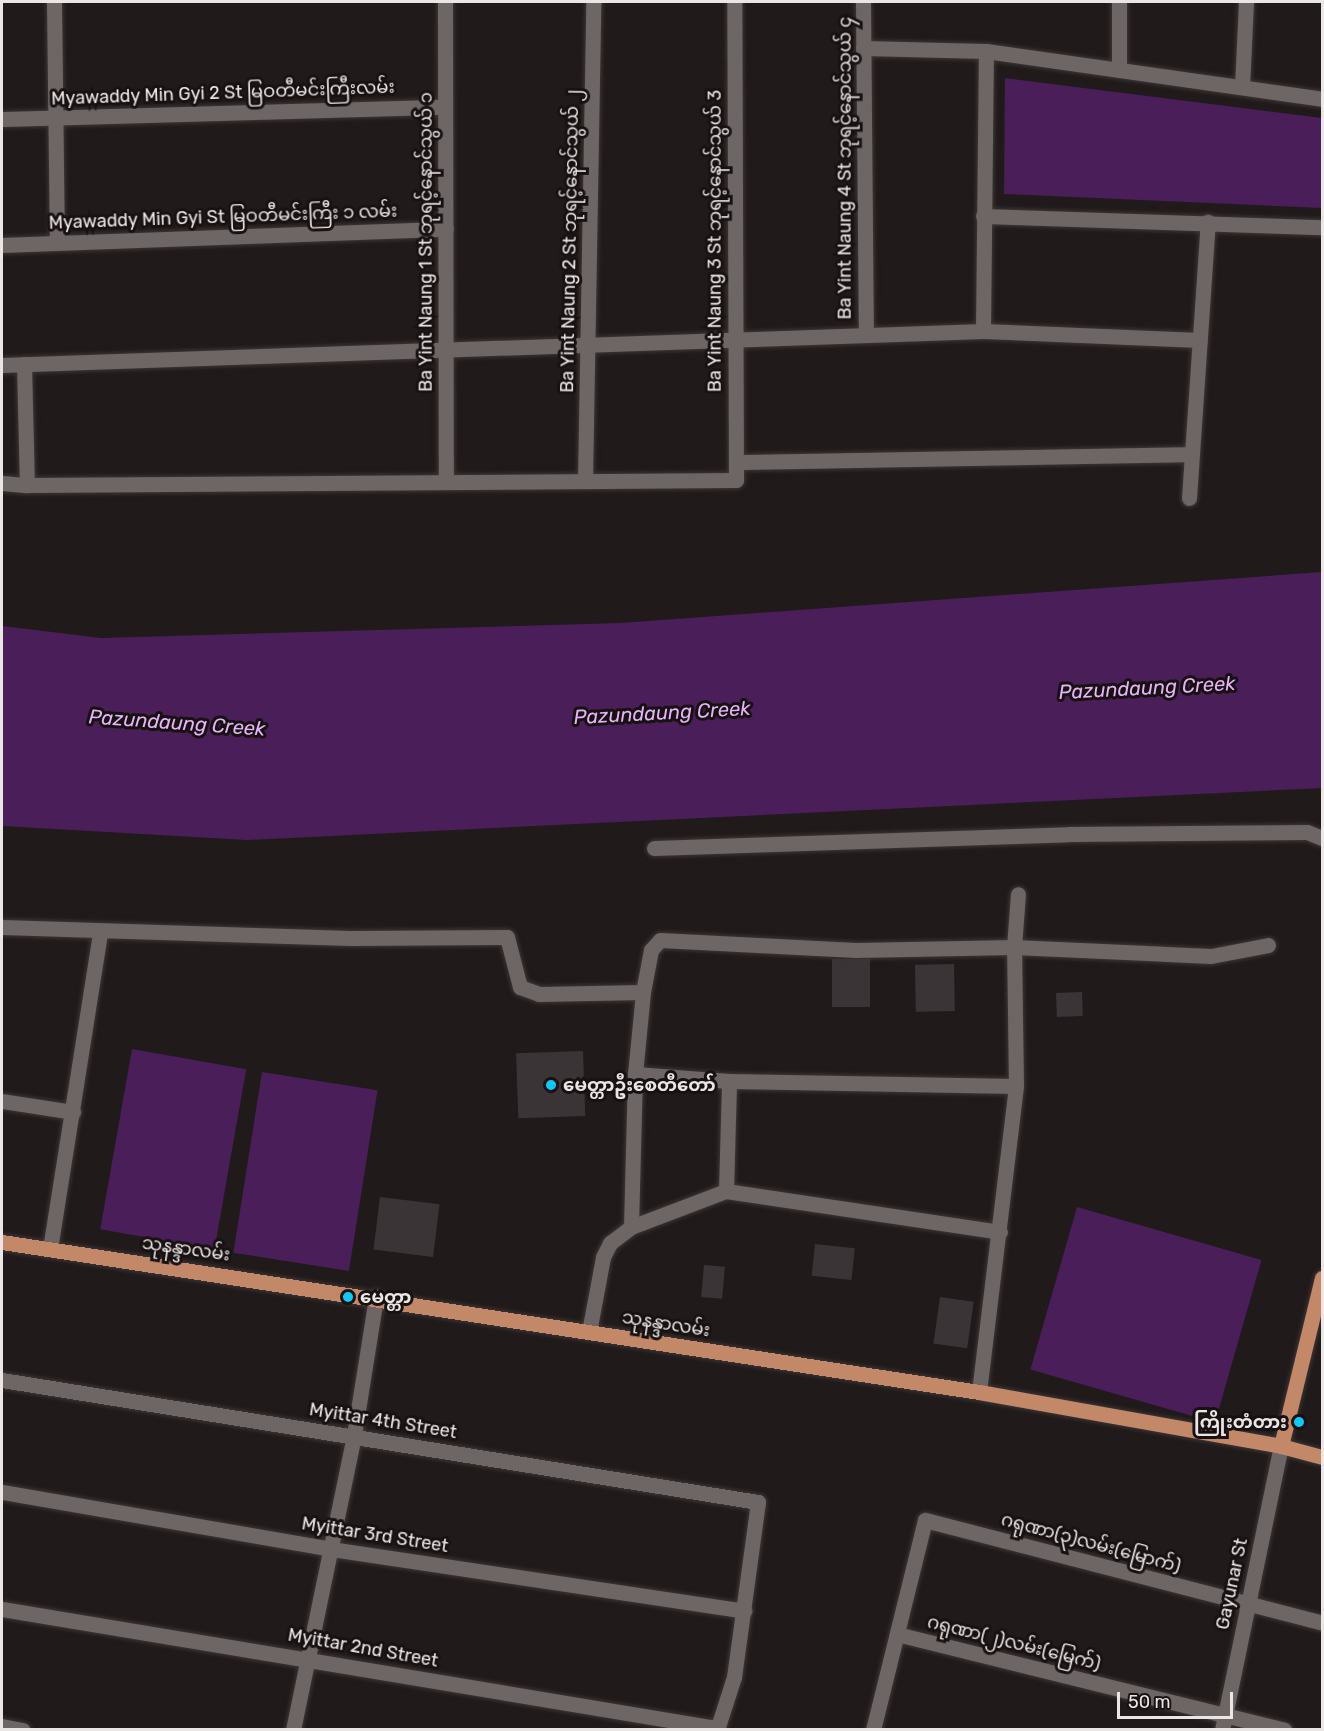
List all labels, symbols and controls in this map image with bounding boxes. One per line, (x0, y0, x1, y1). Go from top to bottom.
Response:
street label: Ba Yint Naung 4 St ဘုရင့်နောင်သွယ် ၄ (834, 16, 856, 320)
street label: Myawaddy Min Gyi 2 St မြဝတီမင်းကြီးလမ်း (51, 76, 395, 110)
street label: Ba Yint Naung 2 St ဘုရင့်နောင်သွယ် ၂ (557, 89, 583, 393)
street label: Ba Yint Naung 3 St ဘုရင့်နောင်သွယ် 3 (704, 90, 726, 392)
street label: Ba Yint Naung 1 St ဘုရင့်နောင်သွယ် ၁ (415, 92, 437, 392)
street label: Myawaddy Min Gyi St မြဝတီမင်းကြီး ၁ လမ်း (48, 200, 398, 234)
water label: Pazundaung Creek (1058, 671, 1236, 705)
water label: Pazundaung Creek (573, 696, 751, 730)
water label: Pazundaung Creek (88, 705, 266, 741)
place label: မေတ္တာဦးစေတီတော် (563, 1074, 716, 1096)
marker: မေတ္တာဦးစေတီတော် (544, 1078, 558, 1092)
street label: သုနန္ဒာလမ်း (141, 1232, 231, 1266)
place label: မေတ္တာ (360, 1286, 411, 1308)
marker: မေတ္တာ (341, 1290, 355, 1304)
street label: သုနန္ဒာလမ်း (620, 1306, 712, 1342)
street label: Myittar 4th Street (307, 1399, 459, 1443)
place label: ကြိုးတံတား (1194, 1411, 1287, 1433)
marker: ကြိုးတံတား (1292, 1415, 1306, 1429)
street label: ဂရုဏာ(၃)လမ်း(မြောက်) (999, 1509, 1183, 1577)
street label: Myittar 3rd Street (300, 1513, 450, 1557)
street label: Gayunar St (1212, 1536, 1252, 1632)
street label: ဂရုဏာ(၂)လမ်း(မြေက်) (925, 1611, 1103, 1675)
street label: Myittar 2nd Street (286, 1624, 440, 1672)
scale bar (1120, 1680, 1236, 1718)
text: 50 m (1128, 1691, 1171, 1713)

